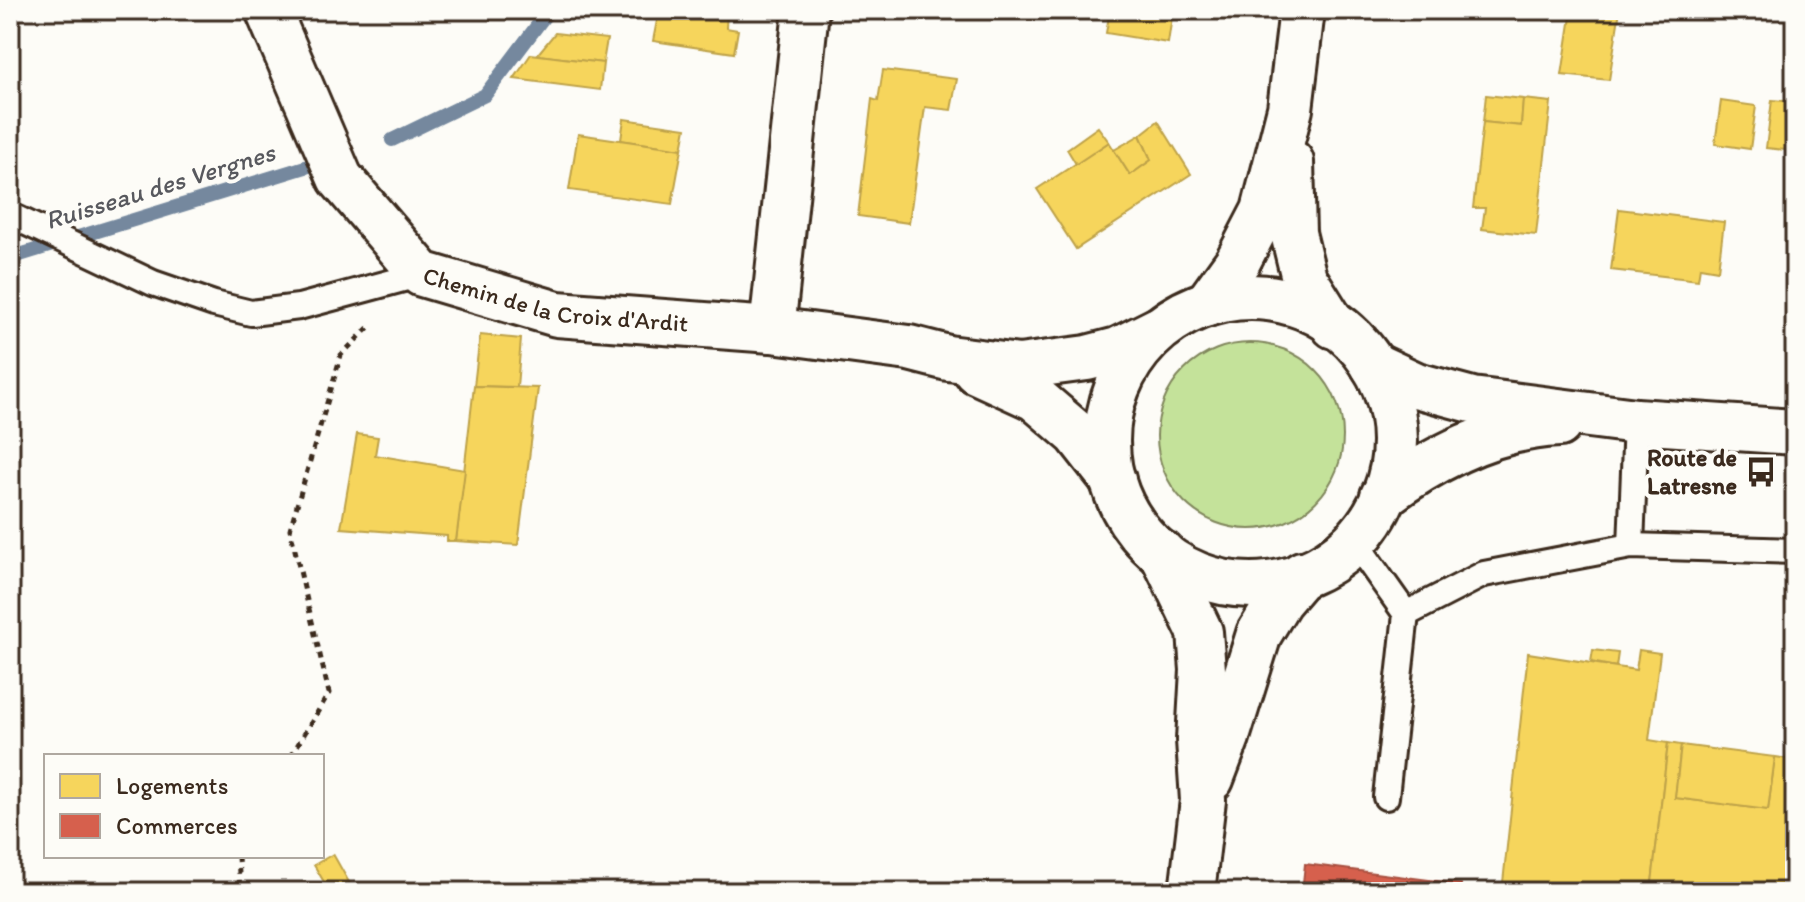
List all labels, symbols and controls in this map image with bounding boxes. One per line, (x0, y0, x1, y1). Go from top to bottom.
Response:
water label: Ruisseau des Vergnes (41, 135, 280, 236)
street label: Chemin de la Croix d'Ardit (420, 260, 689, 338)
place label: Route de Latresne (1647, 443, 1737, 500)
bus stop icon: Route de Latresne (1744, 455, 1778, 489)
legend (44, 754, 324, 858)
text: Logements (116, 771, 228, 800)
text: Commerces (116, 811, 238, 840)

